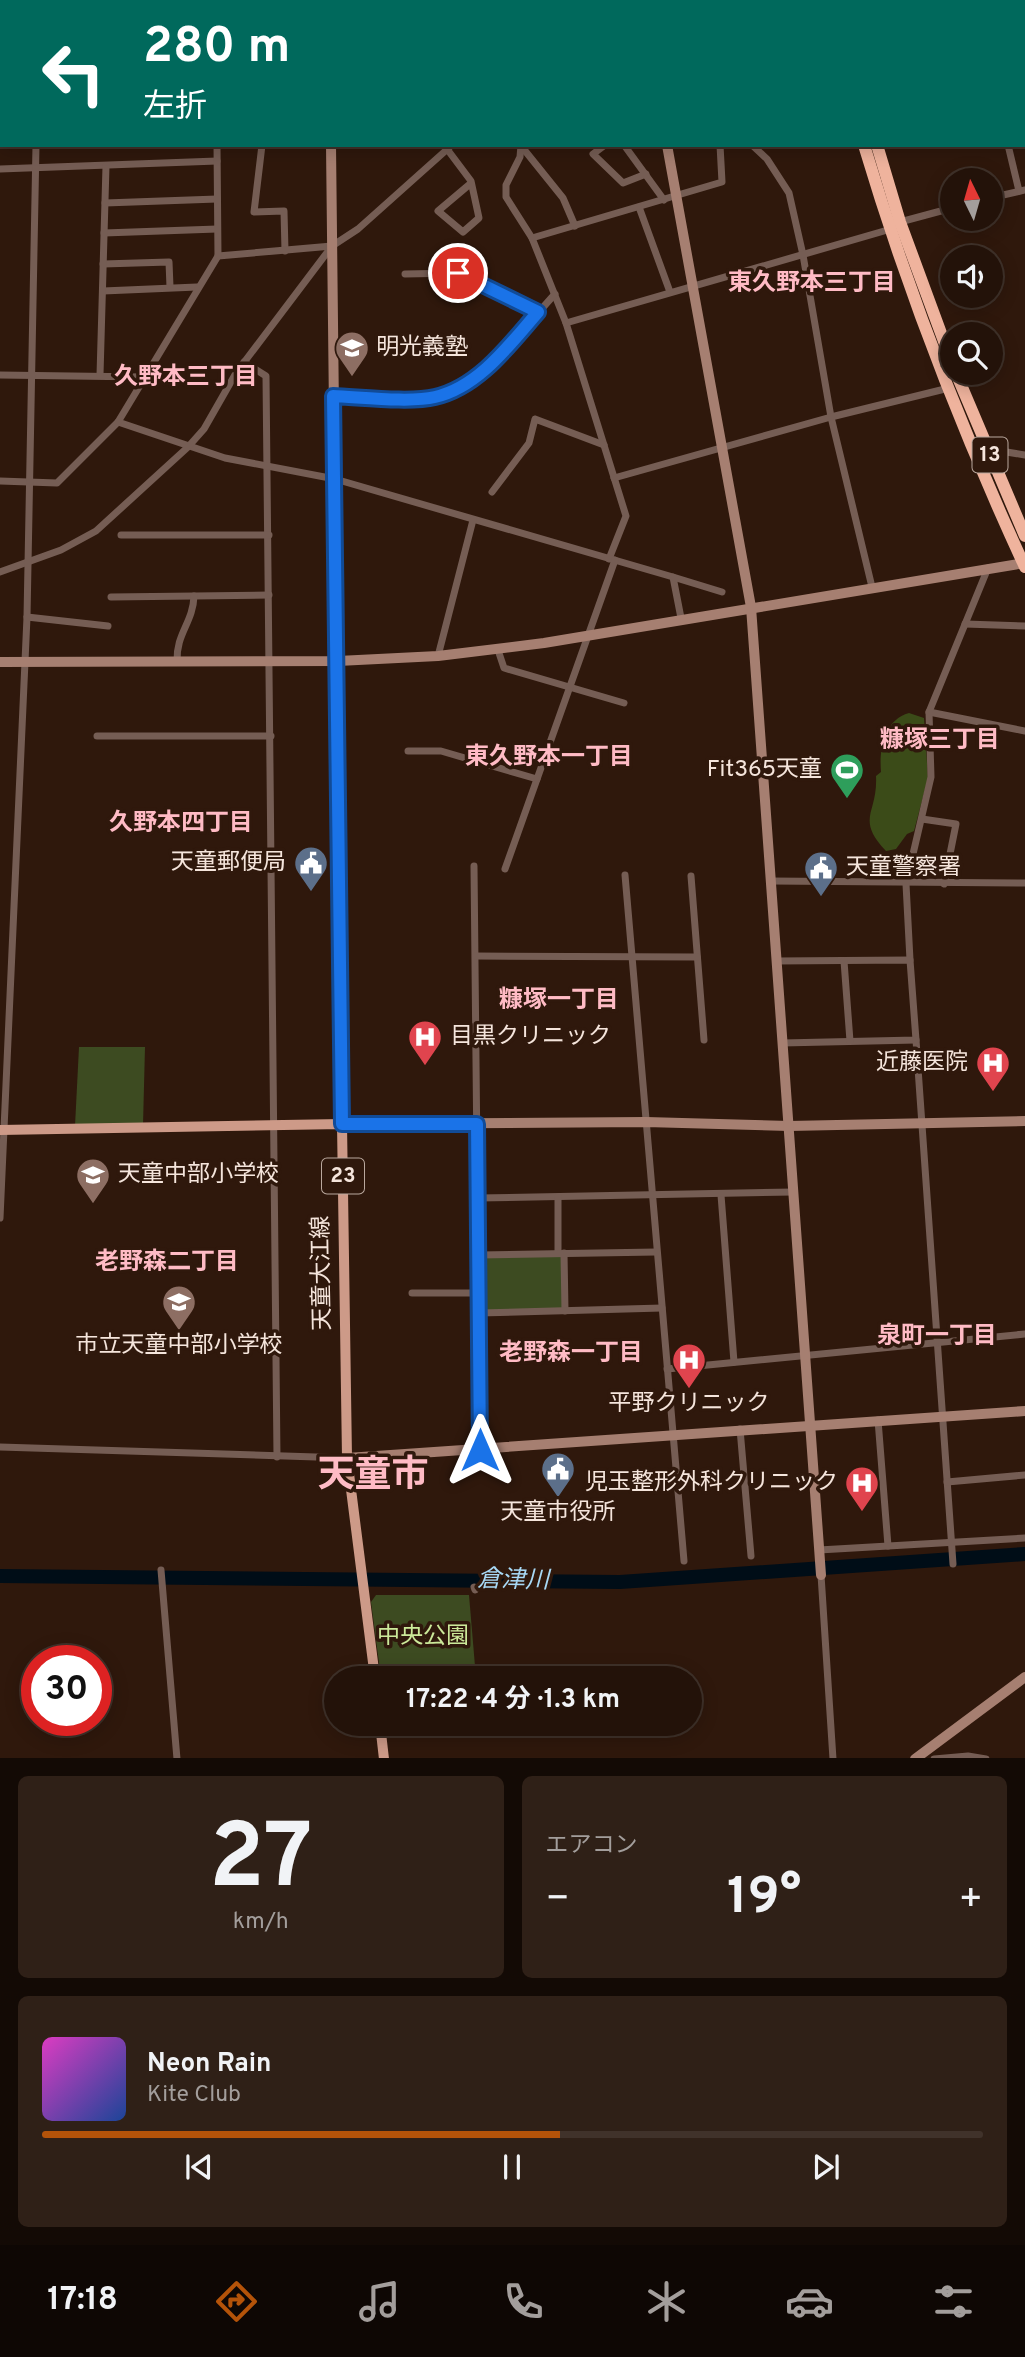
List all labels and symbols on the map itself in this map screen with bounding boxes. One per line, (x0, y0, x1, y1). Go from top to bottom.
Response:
north arrow (940, 168, 1003, 231)
pin (428, 243, 488, 303)
district label: 東久野本三丁目 (728, 269, 896, 299)
school or university icon: 明光義塾 (333, 329, 371, 378)
place label: 明光義塾 (376, 334, 468, 363)
district label: 久野本三丁目 (114, 363, 258, 393)
road number: 13 (972, 438, 1007, 472)
district label: 糠塚三丁目 (880, 726, 1000, 756)
district label: 東久野本一丁目 (465, 743, 633, 773)
sports icon: Fit365天童 (828, 751, 866, 800)
place label: Fit365天童 (707, 756, 822, 785)
district label: 久野本四丁目 (109, 809, 253, 839)
public building icon: 天童郵便局 (292, 844, 330, 893)
place label: 天童郵便局 (171, 849, 286, 878)
public building icon: 天童警察署 (802, 849, 840, 898)
place label: 天童警察署 (846, 854, 961, 883)
district label: 糠塚一丁目 (499, 986, 619, 1016)
hospital icon: 目黒クリニック (406, 1018, 444, 1067)
place label: 目黒クリニック (450, 1023, 611, 1052)
hospital icon: 近藤医院 (974, 1044, 1012, 1093)
place label: 近藤医院 (876, 1049, 968, 1078)
school or university icon: 天童中部小学校 (74, 1156, 112, 1205)
road number: 23 (322, 1158, 364, 1194)
place label: 天童中部小学校 (118, 1161, 279, 1190)
street label: 天童大江線 (307, 1215, 339, 1331)
district label: 老野森二丁目 (95, 1248, 239, 1278)
school or university icon: 市立天童中部小学校 (160, 1283, 198, 1332)
district label: 泉町一丁目 (877, 1322, 997, 1352)
place label: 市立天童中部小学校 (76, 1332, 283, 1361)
district label: 老野森一丁目 (499, 1339, 643, 1369)
hospital icon: 平野クリニック (670, 1341, 708, 1390)
place label: 平野クリニック (609, 1390, 770, 1419)
position arrow (443, 1413, 517, 1487)
public building icon: 天童市役所 (539, 1450, 577, 1499)
district label: 天童市 (318, 1453, 429, 1500)
hospital icon: 児玉整形外科クリニック (843, 1464, 881, 1513)
place label: 児玉整形外科クリニック (585, 1469, 838, 1498)
place label: 天童市役所 (501, 1499, 616, 1528)
water label: 倉津川 (477, 1565, 552, 1597)
park label: 中央公園 (377, 1623, 469, 1652)
speed limit sign: 30 (21, 1645, 112, 1736)

